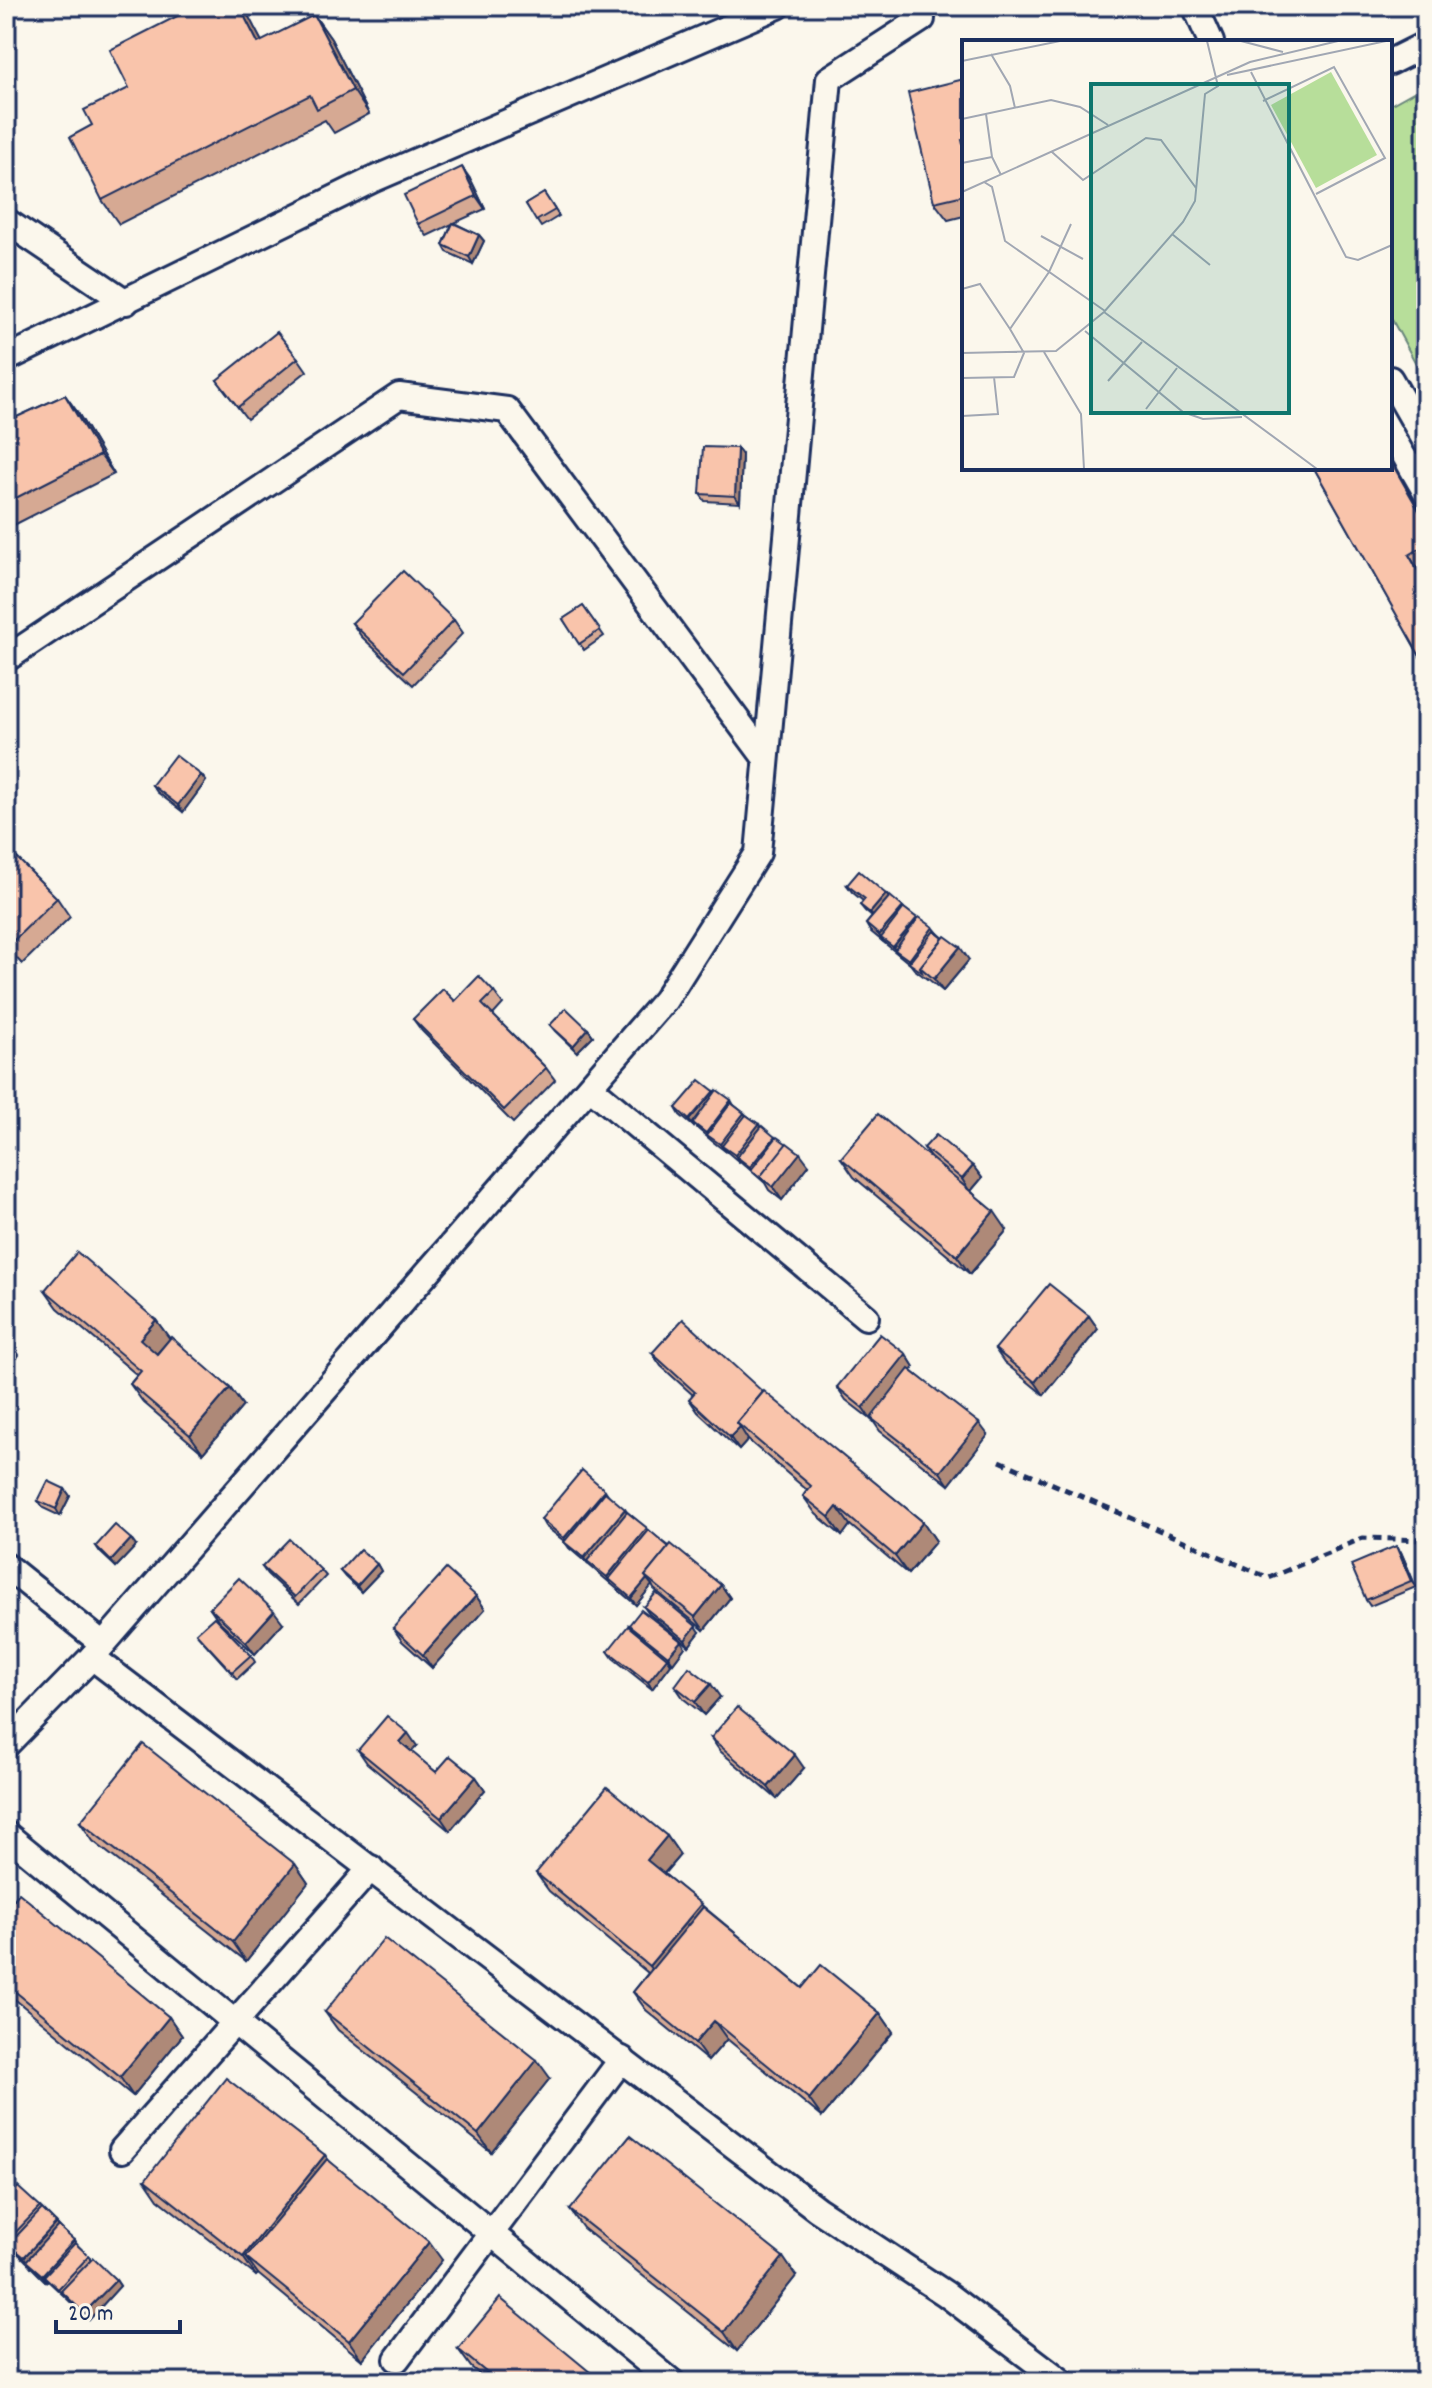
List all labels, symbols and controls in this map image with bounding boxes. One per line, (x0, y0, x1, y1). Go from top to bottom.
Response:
inset map (962, 40, 1392, 470)
scale bar (56, 2284, 180, 2334)
text: 20 m (68, 2298, 114, 2332)

